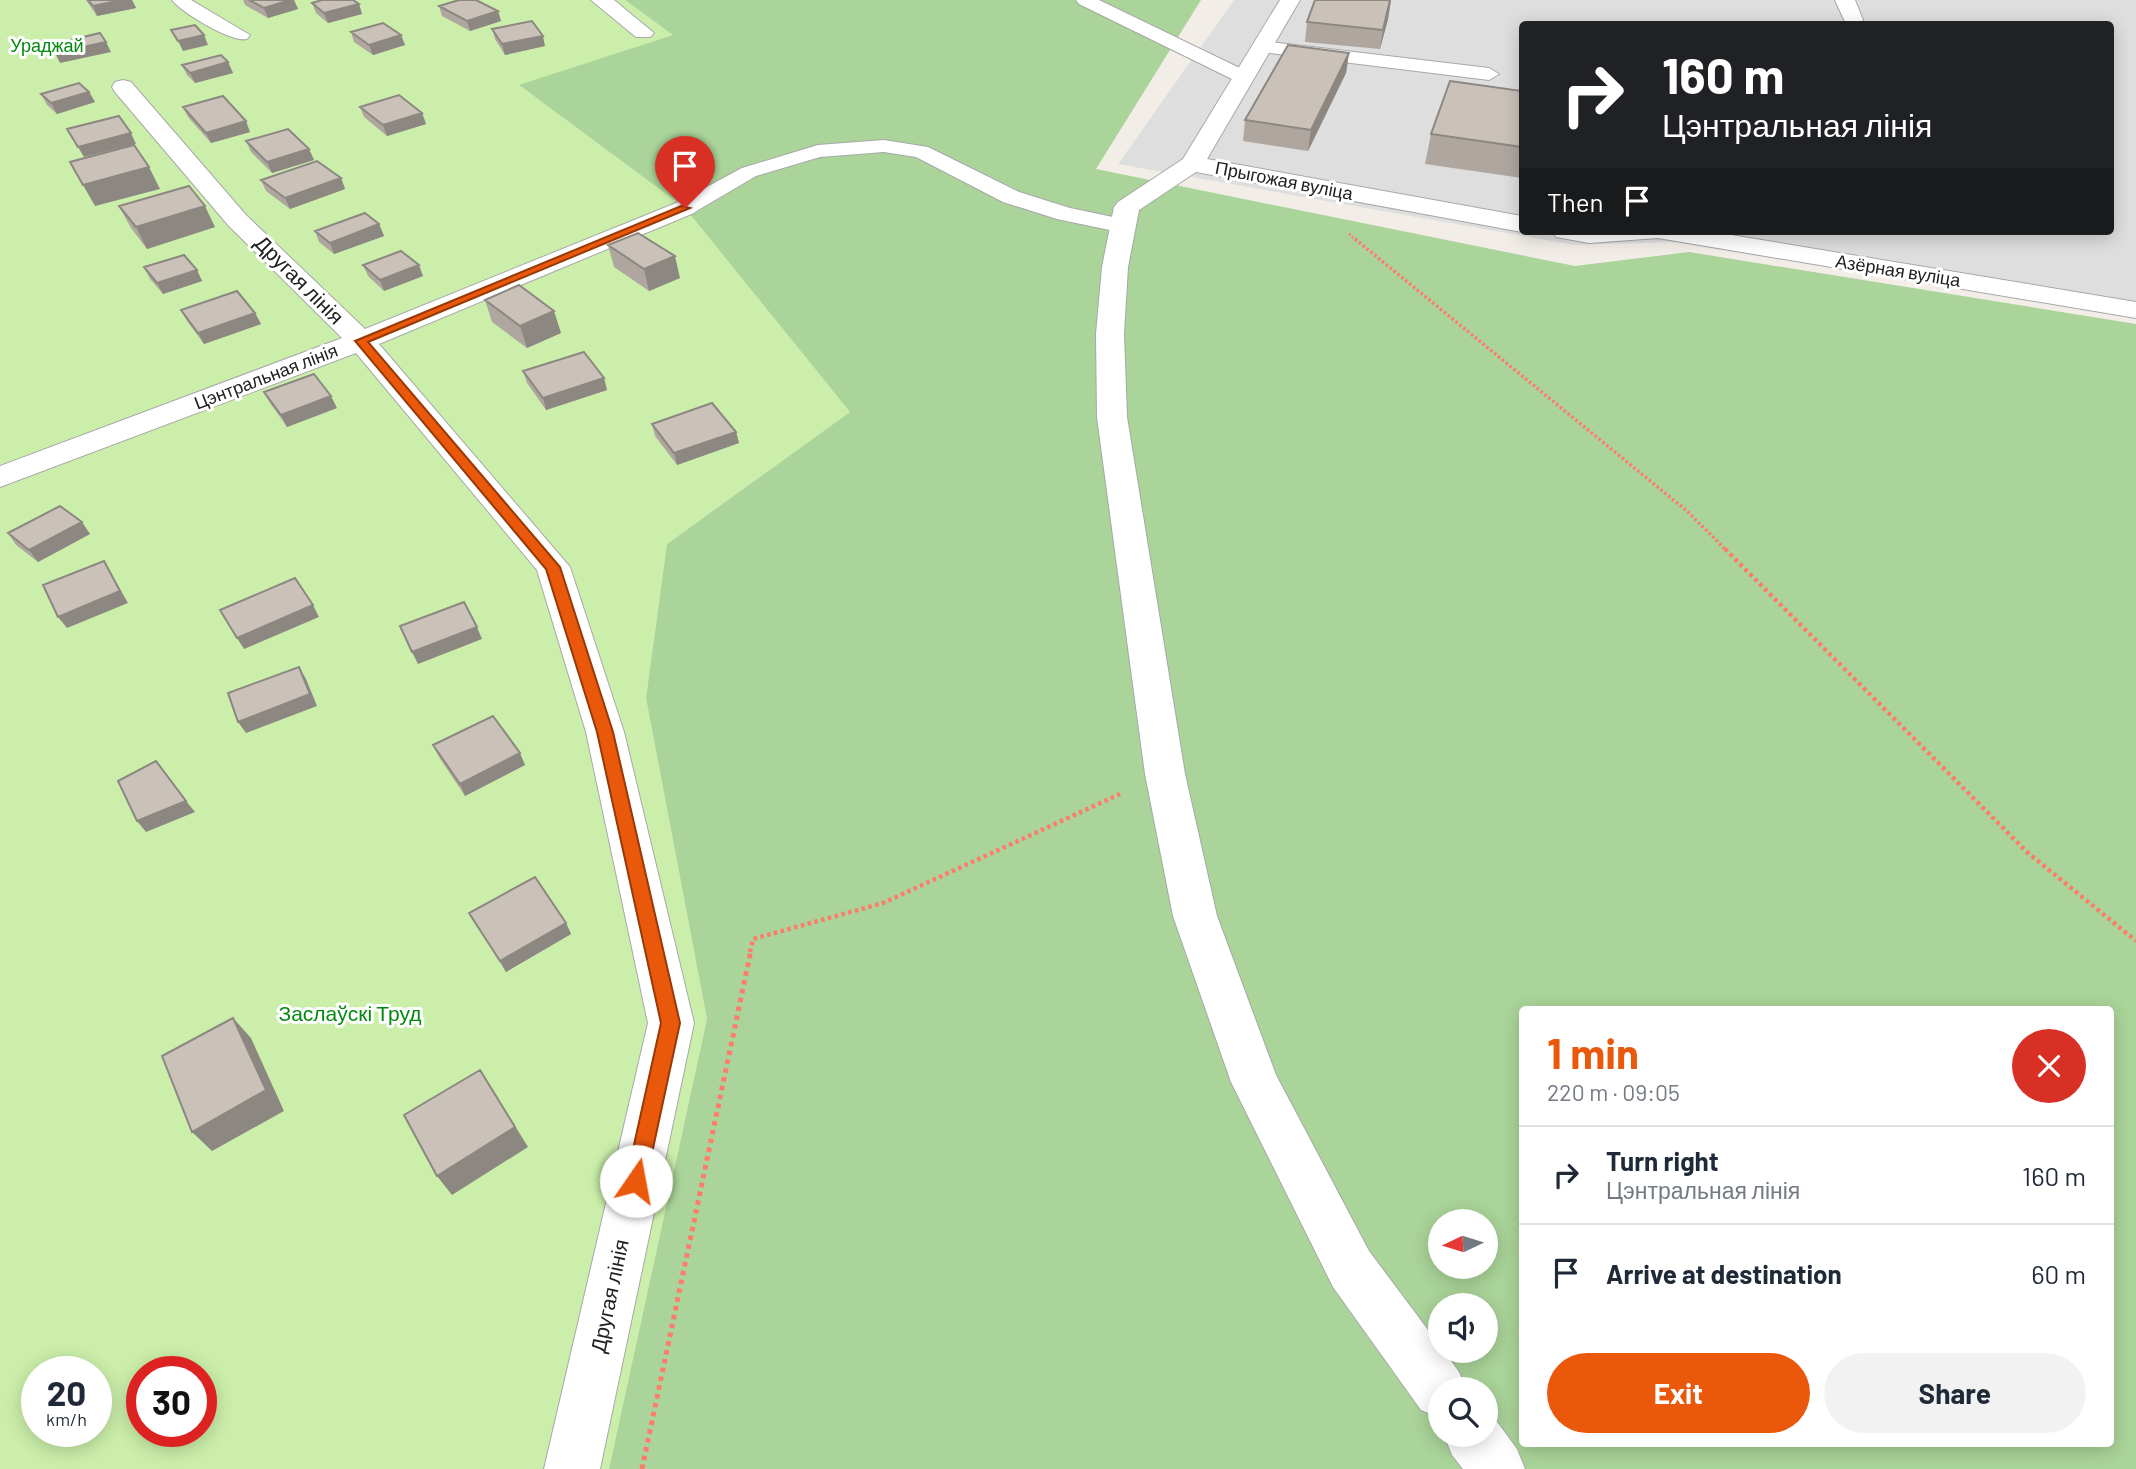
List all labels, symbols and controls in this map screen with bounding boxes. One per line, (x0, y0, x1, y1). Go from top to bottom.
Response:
park label: Ураджай (10, 34, 84, 56)
text: 160 m (1662, 45, 1784, 104)
icon: right (1547, 49, 1638, 140)
text: Цэнтральная лінія (1662, 105, 1932, 143)
pin (655, 136, 715, 208)
icon: arrive (666, 147, 704, 185)
street label: Прыгожая вуліца (1213, 156, 1356, 204)
icon: arrive (1618, 182, 1656, 220)
text: Then (1547, 186, 1604, 217)
street label: Другая лінія (251, 229, 350, 328)
street label: Азёрная вуліца (1834, 249, 1963, 291)
street label: Цэнтральная лінія (191, 339, 341, 414)
park label: Заслаўскі Труд (279, 1000, 422, 1025)
text: 1 min (1547, 1027, 1639, 1077)
button: close (2012, 1029, 2086, 1103)
text: 220 m · 09:05 (1547, 1078, 1680, 1106)
position arrow (599, 1144, 673, 1218)
text: Turn right (1606, 1145, 1719, 1176)
icon: right (1547, 1156, 1585, 1194)
text: 160 m (2022, 1160, 2086, 1191)
text: Цэнтральная лінія (1606, 1176, 1800, 1204)
north arrow (1428, 1209, 1498, 1279)
map controls (1428, 1209, 1498, 1447)
street label: Другая лінія (584, 1237, 633, 1355)
icon: arrive (1547, 1254, 1585, 1292)
text: Arrive at destination (1606, 1258, 1842, 1289)
text: 60 m (2031, 1258, 2086, 1289)
button: sound (1428, 1293, 1498, 1363)
button: Exit (1547, 1353, 1810, 1433)
button: Share (1824, 1353, 2086, 1433)
speed limit sign: 30 (126, 1356, 217, 1447)
text: 20 (47, 1371, 86, 1413)
button: search (1428, 1377, 1498, 1447)
text: km/h (46, 1408, 87, 1430)

